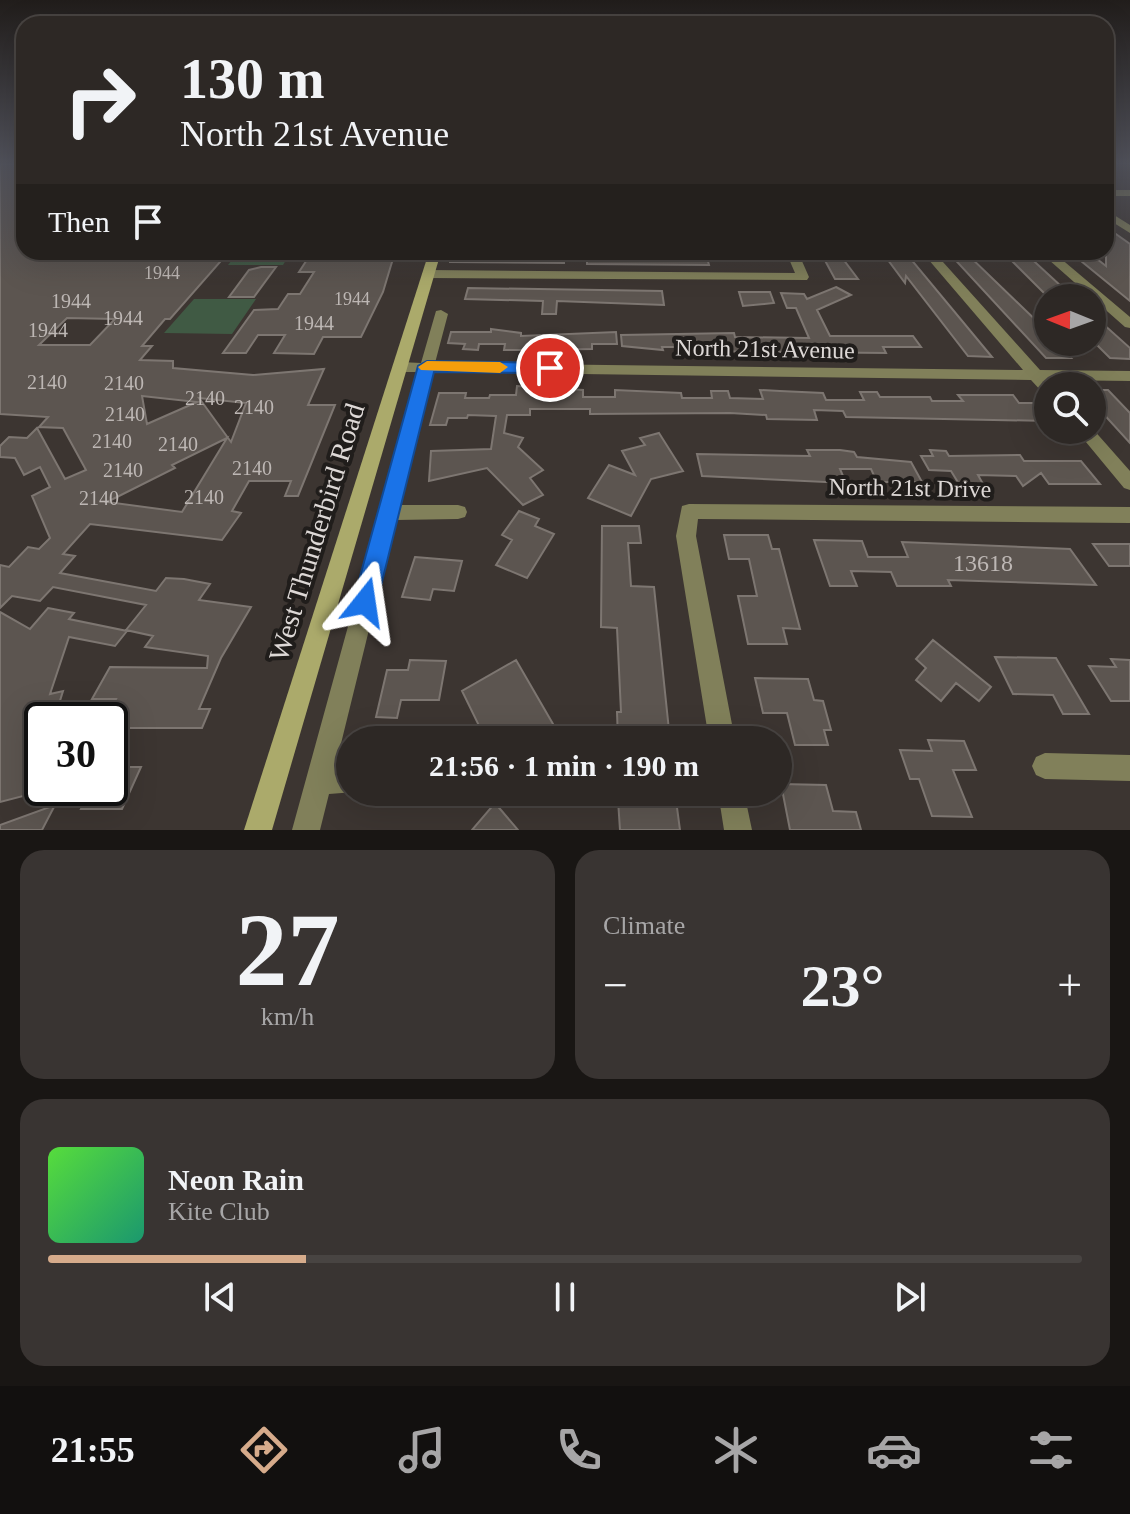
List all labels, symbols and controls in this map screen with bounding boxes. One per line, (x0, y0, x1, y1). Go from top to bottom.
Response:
icon: right (48, 48, 152, 152)
text: 130 m (180, 48, 325, 110)
text: North 21st Avenue (180, 114, 449, 154)
icon: arrive (126, 200, 170, 244)
text: Then (48, 205, 110, 238)
house number: 1944 (144, 263, 180, 283)
north arrow (1034, 284, 1106, 356)
map controls (1034, 284, 1106, 444)
house number: 1944 (334, 289, 370, 309)
house number: 1944 (51, 290, 91, 312)
house number: 1944 (103, 307, 143, 329)
house number: 1944 (294, 312, 334, 334)
house number: 1944 (28, 319, 68, 341)
pin (516, 334, 584, 402)
street label: North 21st Avenue (675, 334, 855, 364)
icon: arrive (528, 346, 572, 390)
house number: 2140 (27, 371, 67, 393)
house number: 2140 (104, 372, 144, 394)
button: search (1034, 372, 1106, 444)
house number: 2140 (185, 387, 225, 409)
house number: 2140 (234, 396, 274, 418)
street label: West Thunderbird Road (262, 400, 370, 665)
house number: 2140 (105, 403, 145, 425)
house number: 2140 (92, 430, 132, 452)
house number: 2140 (158, 433, 198, 455)
house number: 2140 (232, 457, 272, 479)
house number: 2140 (103, 459, 143, 481)
street label: North 21st Drive (828, 474, 992, 502)
house number: 2140 (184, 486, 224, 508)
house number: 2140 (79, 487, 119, 509)
house number: 13618 (953, 550, 1013, 576)
position arrow (323, 560, 407, 644)
speed limit sign: 30 (24, 702, 128, 806)
text: 21:56 · 1 min · 190 m (429, 749, 699, 782)
text: 27 (236, 892, 340, 1007)
text: Climate (603, 911, 685, 940)
text: 23° (801, 953, 885, 1019)
text: − (603, 961, 628, 1010)
text: + (1057, 961, 1082, 1010)
text: km/h (261, 1002, 314, 1031)
text: Neon Rain (168, 1163, 304, 1196)
text: Kite Club (168, 1197, 270, 1226)
icon: previous (198, 1275, 242, 1319)
icon: pause (543, 1275, 587, 1319)
icon: next (888, 1275, 932, 1319)
icon: directions (236, 1422, 292, 1478)
icon: music (394, 1422, 450, 1478)
icon: phone (551, 1422, 607, 1478)
icon: climate (708, 1422, 764, 1478)
icon: car (866, 1422, 922, 1478)
icon: filters (1023, 1422, 1079, 1478)
text: 21:55 (51, 1430, 135, 1470)

